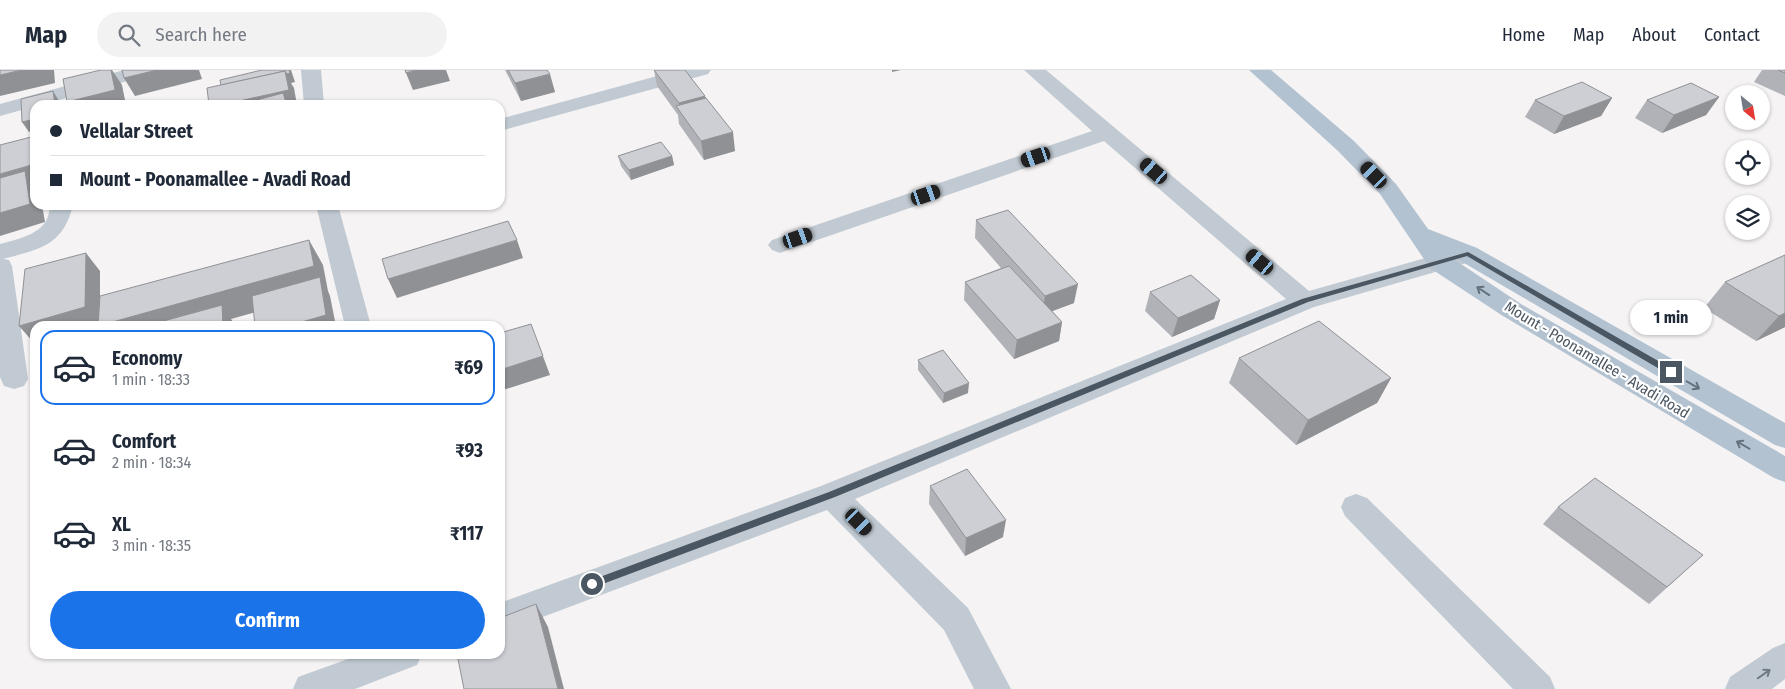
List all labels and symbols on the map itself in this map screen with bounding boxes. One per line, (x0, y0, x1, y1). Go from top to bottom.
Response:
north arrow (1725, 85, 1770, 130)
car (1019, 145, 1052, 169)
car (1137, 155, 1170, 187)
car (1358, 159, 1389, 191)
car (909, 183, 942, 207)
car (781, 226, 814, 250)
car (1243, 247, 1276, 277)
one-way arrow (1476, 286, 1490, 296)
street label: Mount - Poonamallee - Avadi Road (1501, 298, 1693, 422)
callout: 1 min (1630, 300, 1712, 334)
route end (1660, 361, 1682, 383)
one-way arrow (1686, 380, 1700, 390)
one-way arrow (1736, 440, 1750, 450)
car (843, 506, 874, 538)
route start (581, 573, 603, 595)
one-way arrow (1757, 669, 1771, 679)

